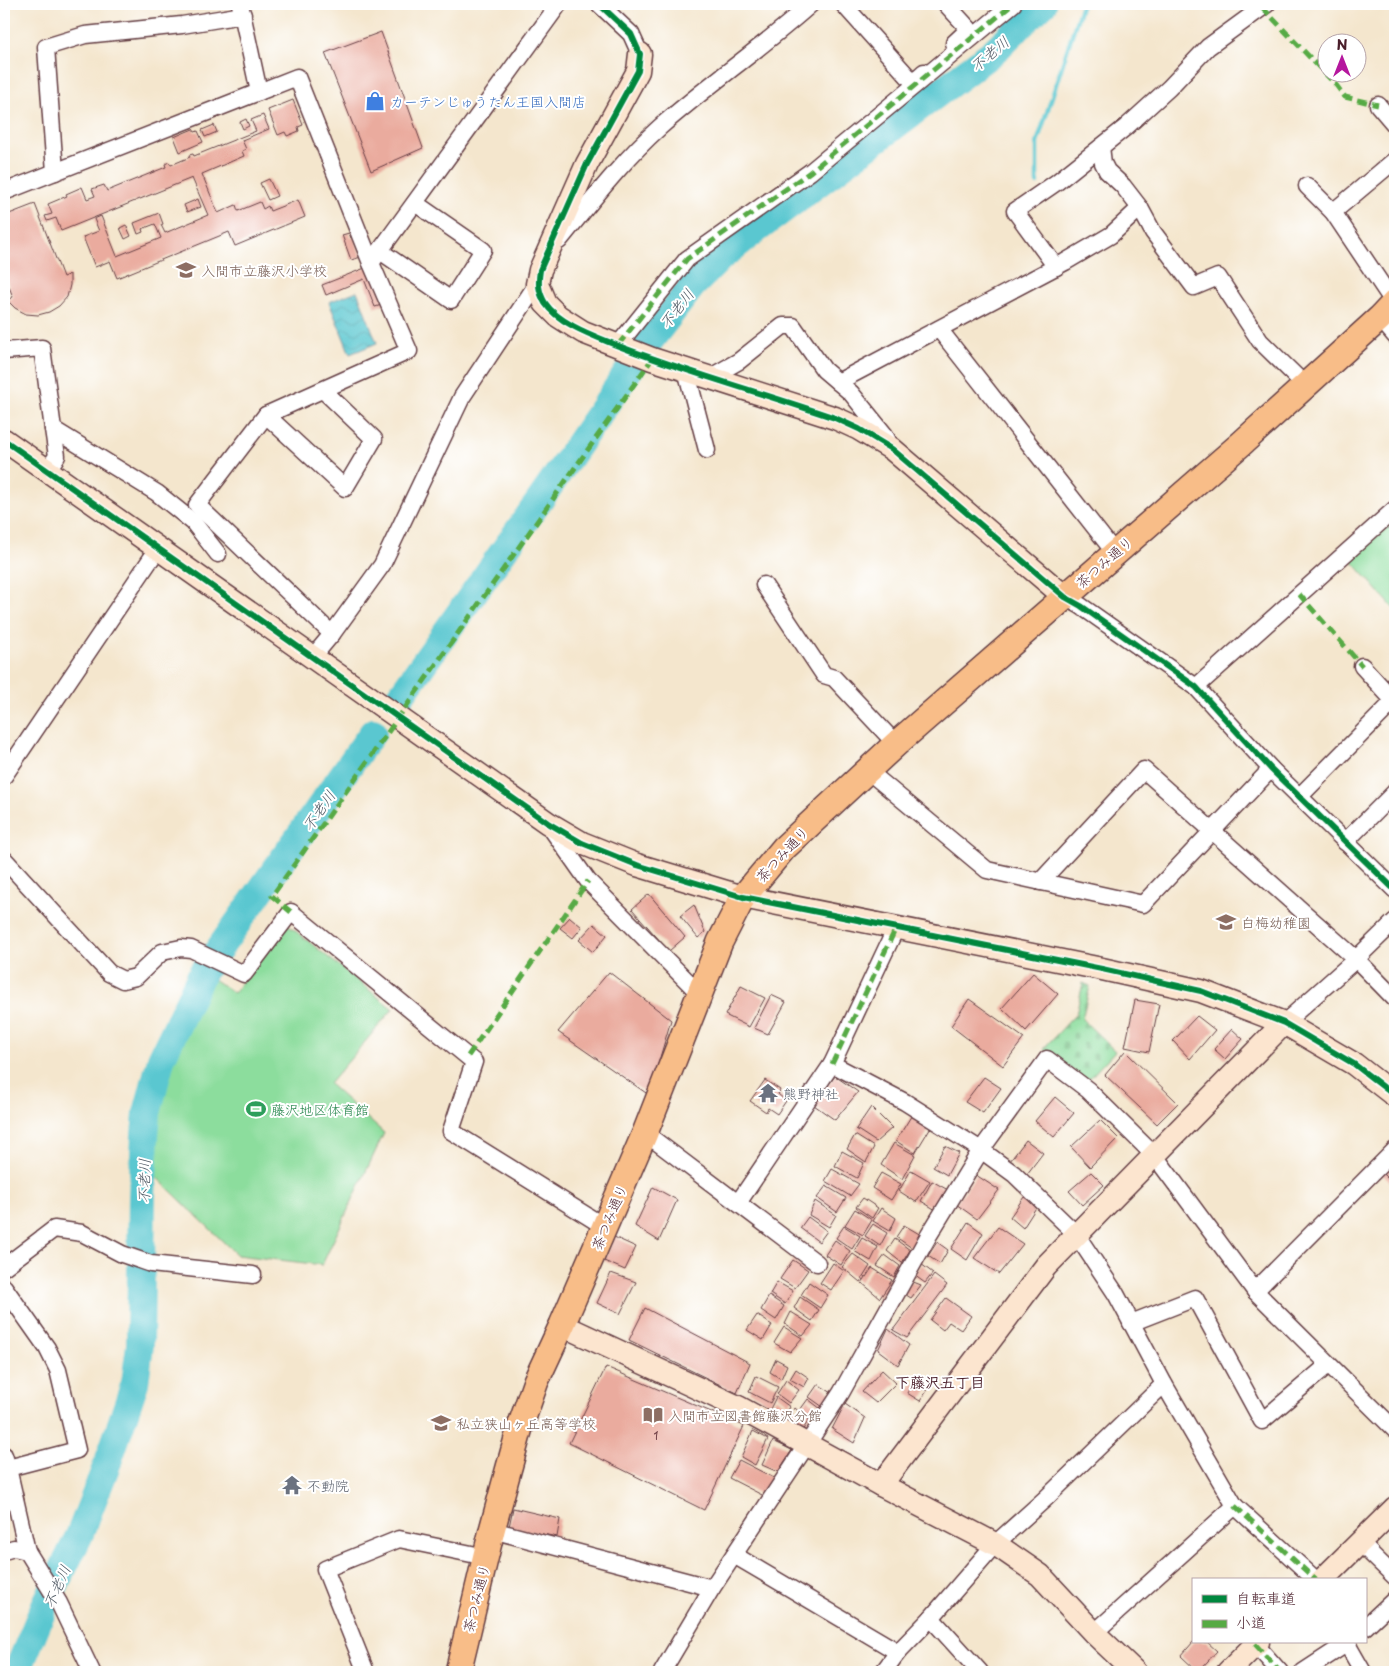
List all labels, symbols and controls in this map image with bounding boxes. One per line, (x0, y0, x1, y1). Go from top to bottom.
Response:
water label: 不老川 (964, 30, 1014, 76)
north arrow (1316, 32, 1366, 82)
text: N (1336, 34, 1348, 55)
shop icon: カーテンじゅうたん王国入間店 (364, 90, 386, 112)
place label: カーテンじゅうたん王国入間店 (390, 91, 586, 112)
school or university icon: 入間市立藤沢小学校 (175, 259, 197, 281)
place label: 入間市立藤沢小学校 (201, 260, 327, 281)
water label: 不老川 (653, 283, 699, 333)
street label: 茶つみ通り (1071, 531, 1137, 593)
water label: 不老川 (296, 785, 340, 835)
street label: 茶つみ通り (750, 821, 814, 887)
school or university icon: 白梅幼稚園 (1215, 911, 1237, 933)
place label: 白梅幼稚園 (1241, 912, 1311, 933)
temple icon: 熊野神社 (757, 1082, 779, 1104)
place label: 熊野神社 (783, 1083, 839, 1104)
sports icon: 藤沢地区体育館 (245, 1098, 267, 1120)
place label: 藤沢地区体育館 (271, 1099, 369, 1120)
water label: 不老川 (131, 1158, 155, 1204)
street label: 茶つみ通り (586, 1181, 632, 1253)
district label: 下藤沢五丁目 (895, 1370, 985, 1393)
library icon: 入間市立図書館藤沢分館 (642, 1404, 664, 1426)
place label: 入間市立図書館藤沢分館 (668, 1405, 822, 1426)
school or university icon: 私立狭山ヶ丘高等学校 (430, 1412, 452, 1434)
place label: 私立狭山ヶ丘高等学校 (456, 1413, 596, 1434)
house number: 1 (654, 1427, 659, 1444)
temple icon: 不動院 (281, 1474, 303, 1496)
place label: 不動院 (307, 1475, 349, 1496)
water label: 不老川 (36, 1561, 76, 1611)
street label: 茶つみ通り (457, 1561, 495, 1635)
legend (1192, 1578, 1366, 1644)
text: 自転車道 (1236, 1586, 1296, 1609)
text: 小道 (1236, 1610, 1266, 1633)

